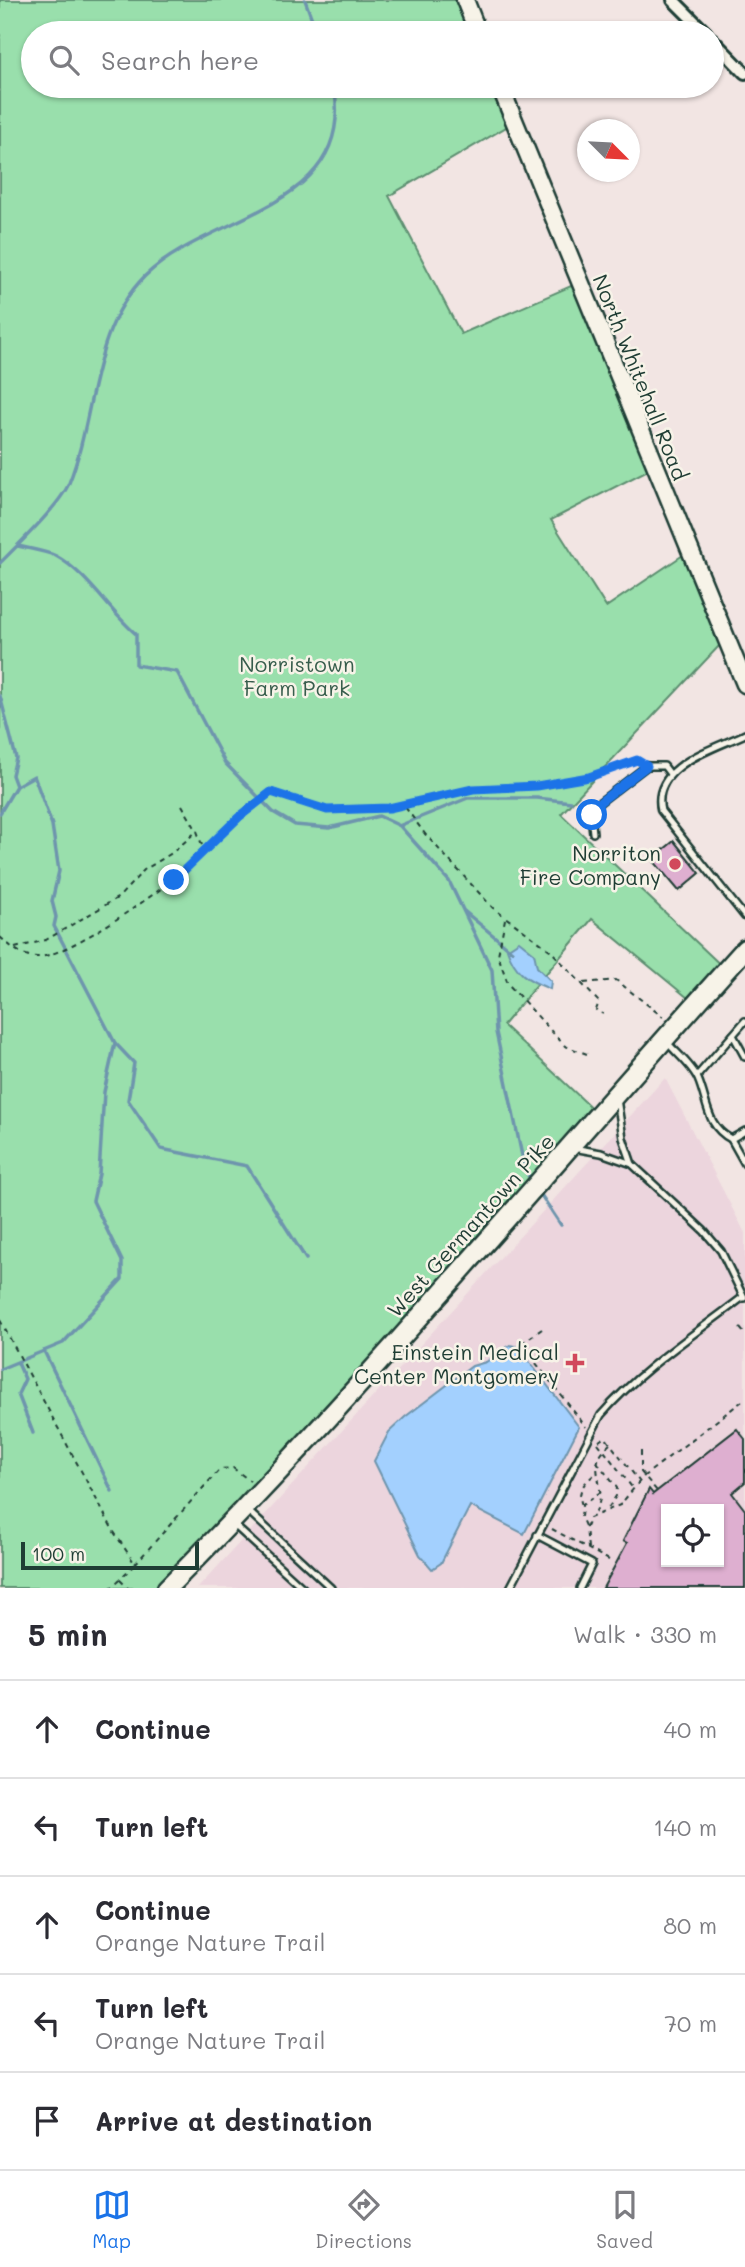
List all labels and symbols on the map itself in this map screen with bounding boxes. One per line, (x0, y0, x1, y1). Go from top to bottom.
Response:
north arrow (577, 119, 640, 182)
street label: North Whitehall Road (587, 270, 695, 484)
park label: Norristown Farm Park (239, 650, 355, 701)
route start (576, 799, 607, 830)
place label: Norriton Fire Company (520, 839, 661, 890)
marker: Norriton Fire Company (667, 856, 683, 872)
route end (158, 864, 189, 895)
street label: West Germantown Pike (380, 1128, 560, 1322)
place label: Einstein Medical Center Montgomery (354, 1338, 559, 1389)
marker: Einstein Medical Center Montgomery (565, 1353, 585, 1373)
scale bar (21, 1539, 200, 1571)

